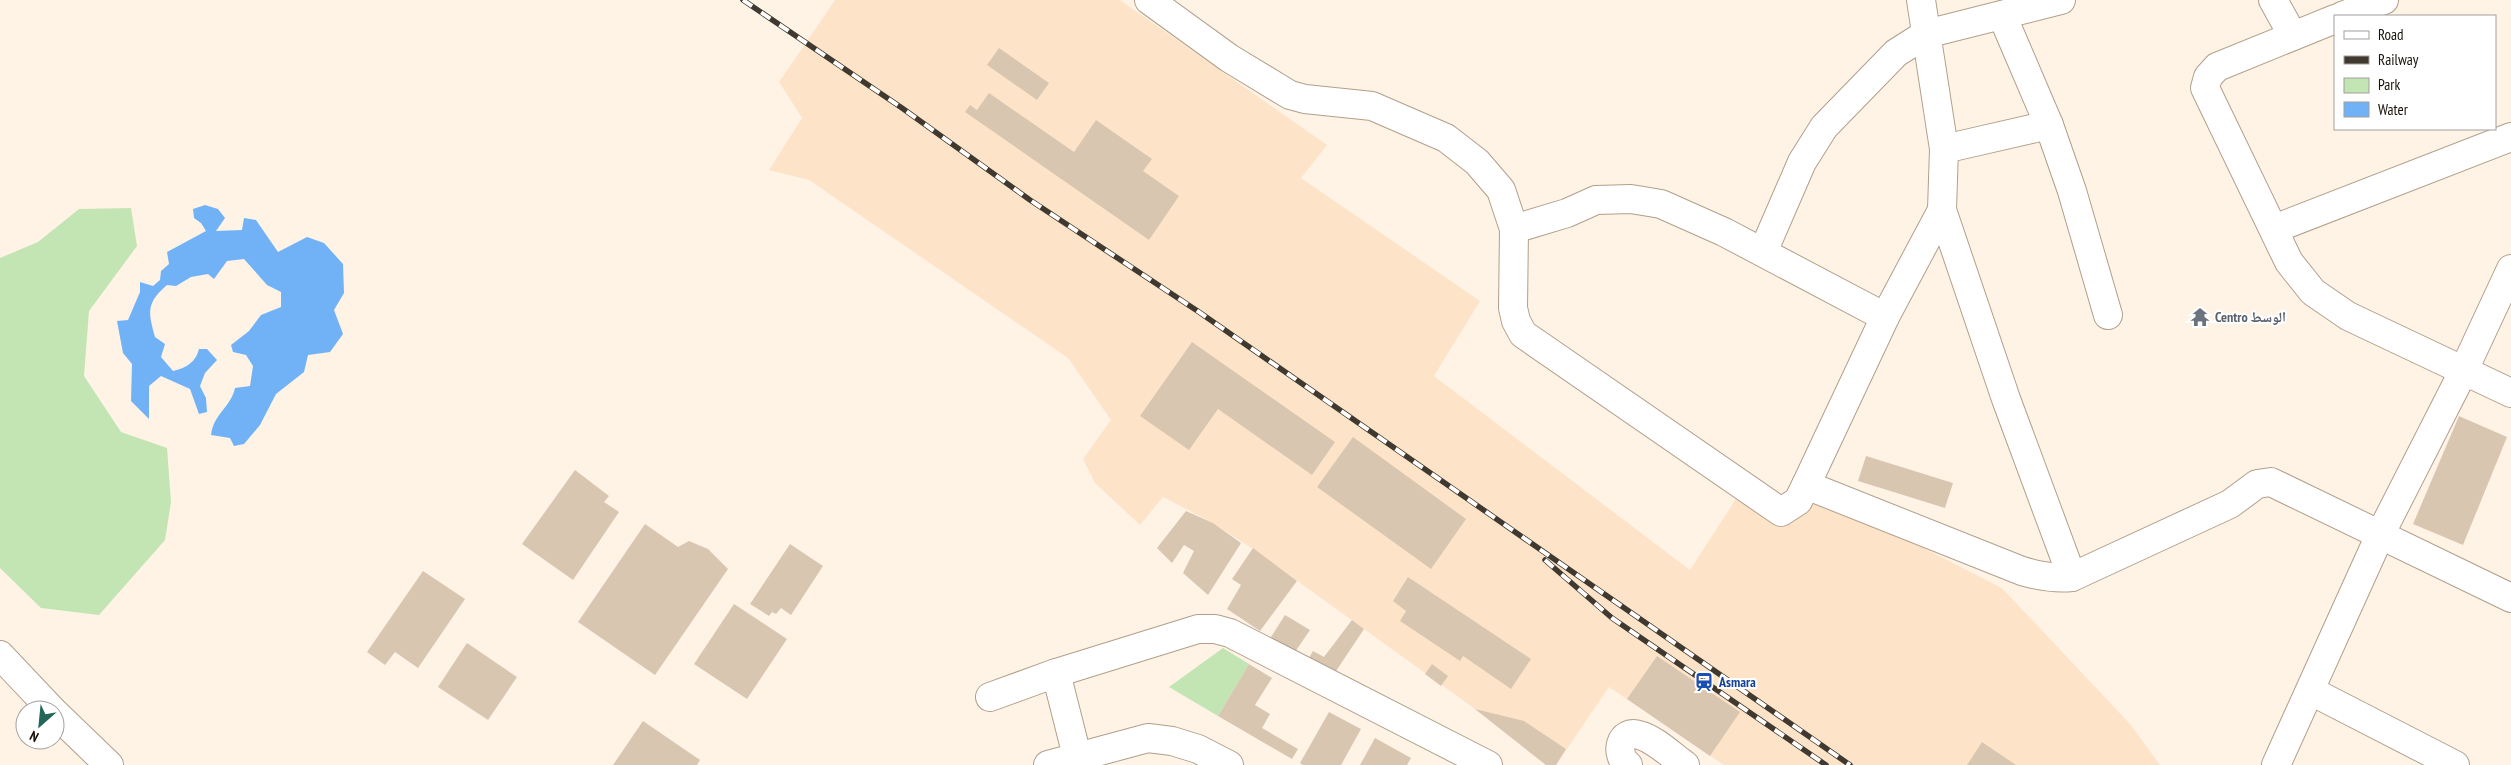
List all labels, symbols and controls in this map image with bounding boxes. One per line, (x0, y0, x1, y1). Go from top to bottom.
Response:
legend (2334, 15, 2496, 130)
text: Road (2378, 25, 2404, 44)
text: Railway (2378, 50, 2419, 69)
text: Park (2378, 75, 2400, 94)
text: Water (2378, 100, 2409, 119)
temple icon: Centro الوسط (2189, 306, 2211, 328)
place label: Centro الوسط (2215, 308, 2286, 326)
station icon: Asmara (1693, 671, 1715, 693)
place label: Asmara (1718, 673, 1756, 691)
north arrow (15, 700, 65, 750)
text: N (27, 727, 42, 746)

